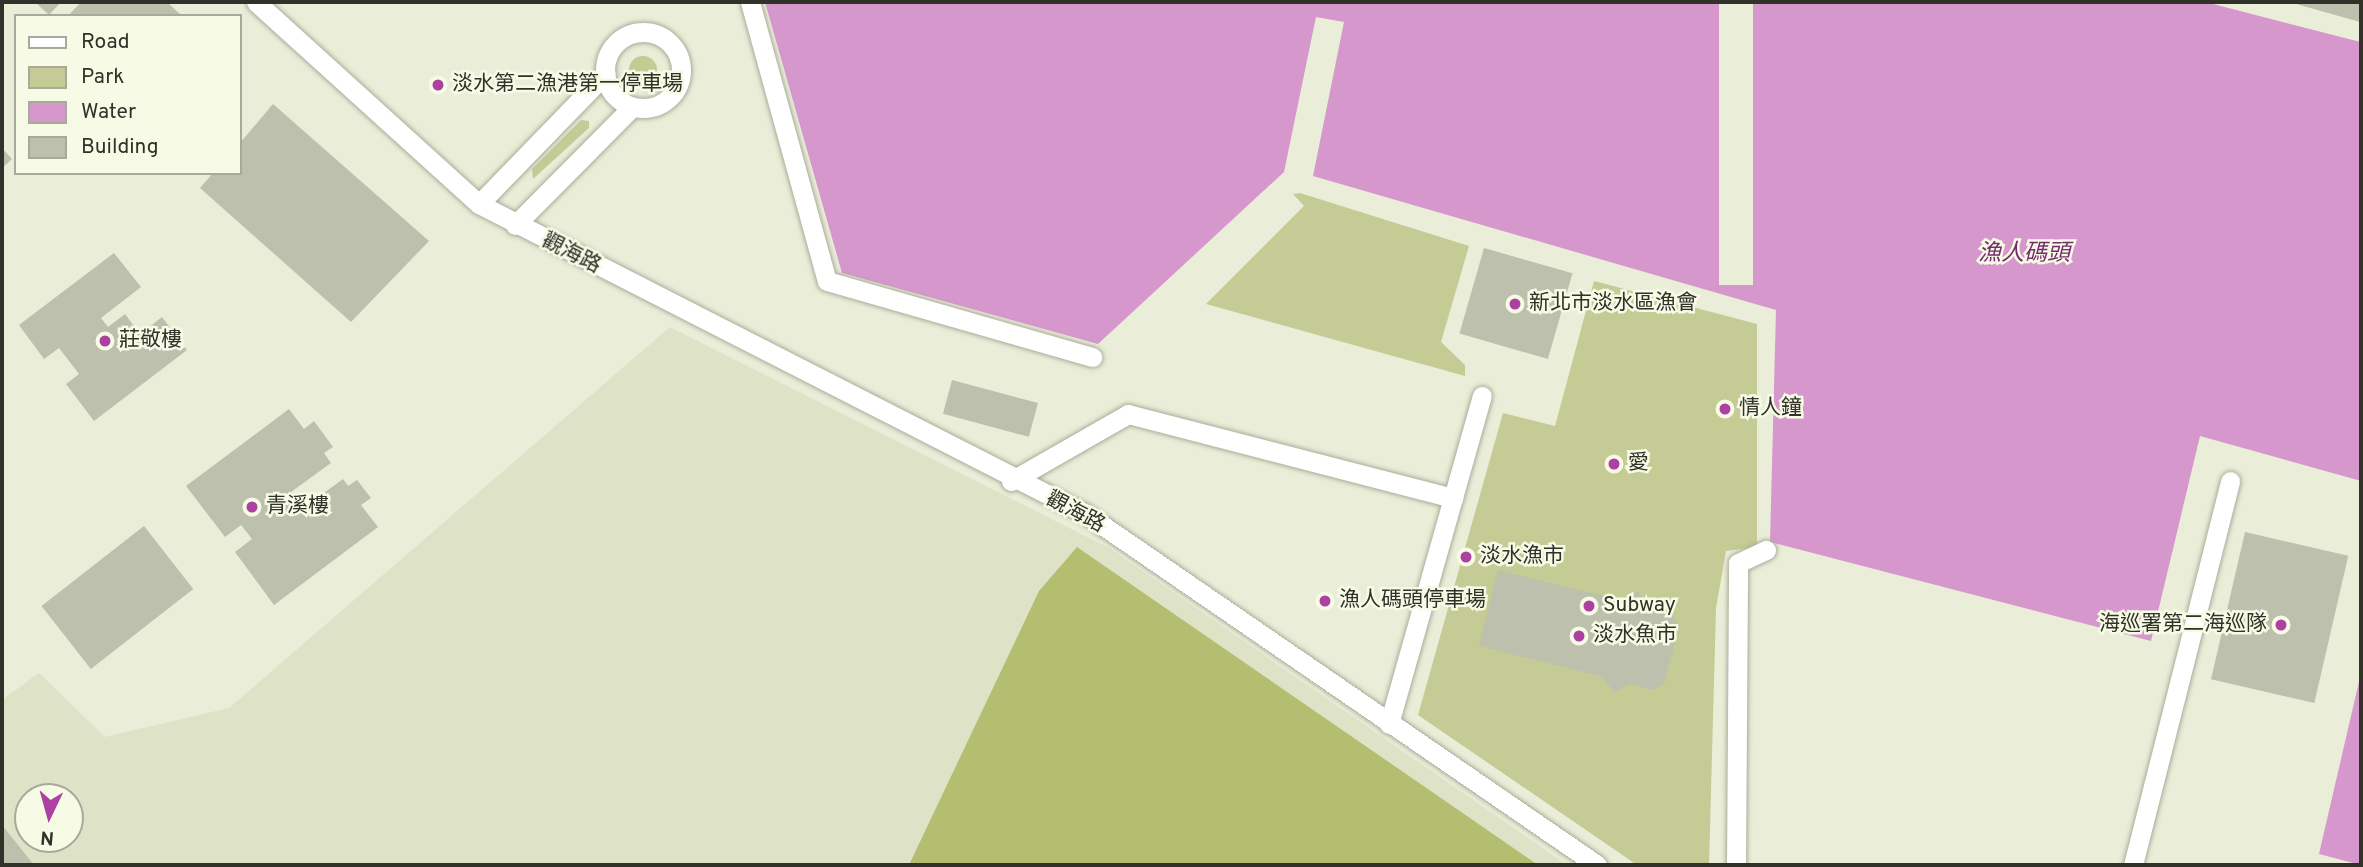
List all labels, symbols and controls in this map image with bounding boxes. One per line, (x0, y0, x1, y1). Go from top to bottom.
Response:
legend (14, 14, 242, 175)
text: Road (81, 29, 130, 56)
text: Park (81, 64, 124, 91)
place label: 淡水第二漁港第一停車場 (452, 72, 683, 98)
marker: 淡水第二漁港第一停車場 (430, 77, 446, 93)
text: Water (81, 99, 136, 126)
text: Building (81, 134, 159, 161)
street label: 觀海路 (537, 228, 605, 280)
water label: 漁人碼頭 (1978, 241, 2070, 269)
place label: 新北市淡水區漁會 (1529, 291, 1697, 317)
marker: 新北市淡水區漁會 (1507, 296, 1523, 312)
place label: 莊敬樓 (119, 328, 182, 354)
marker: 莊敬樓 (97, 333, 113, 349)
place label: 情人鐘 (1739, 396, 1802, 422)
marker: 情人鐘 (1717, 401, 1733, 417)
place label: 愛 (1628, 451, 1649, 477)
marker: 愛 (1606, 456, 1622, 472)
street label: 觀海路 (1041, 487, 1109, 539)
place label: 青溪樓 (266, 494, 329, 520)
marker: 青溪樓 (244, 499, 260, 515)
place label: 淡水漁市 (1480, 544, 1564, 570)
marker: 淡水漁市 (1458, 549, 1474, 565)
place label: 漁人碼頭停車場 (1339, 588, 1486, 614)
marker: 漁人碼頭停車場 (1317, 593, 1333, 609)
place label: Subway (1603, 593, 1676, 619)
marker: Subway (1581, 598, 1597, 614)
place label: 海巡署第二海巡隊 (2099, 612, 2267, 638)
marker: 海巡署第二海巡隊 (2273, 617, 2289, 633)
place label: 淡水魚市 (1593, 623, 1677, 649)
marker: 淡水魚市 (1571, 628, 1587, 644)
north arrow (14, 783, 84, 853)
text: N (39, 824, 55, 849)

